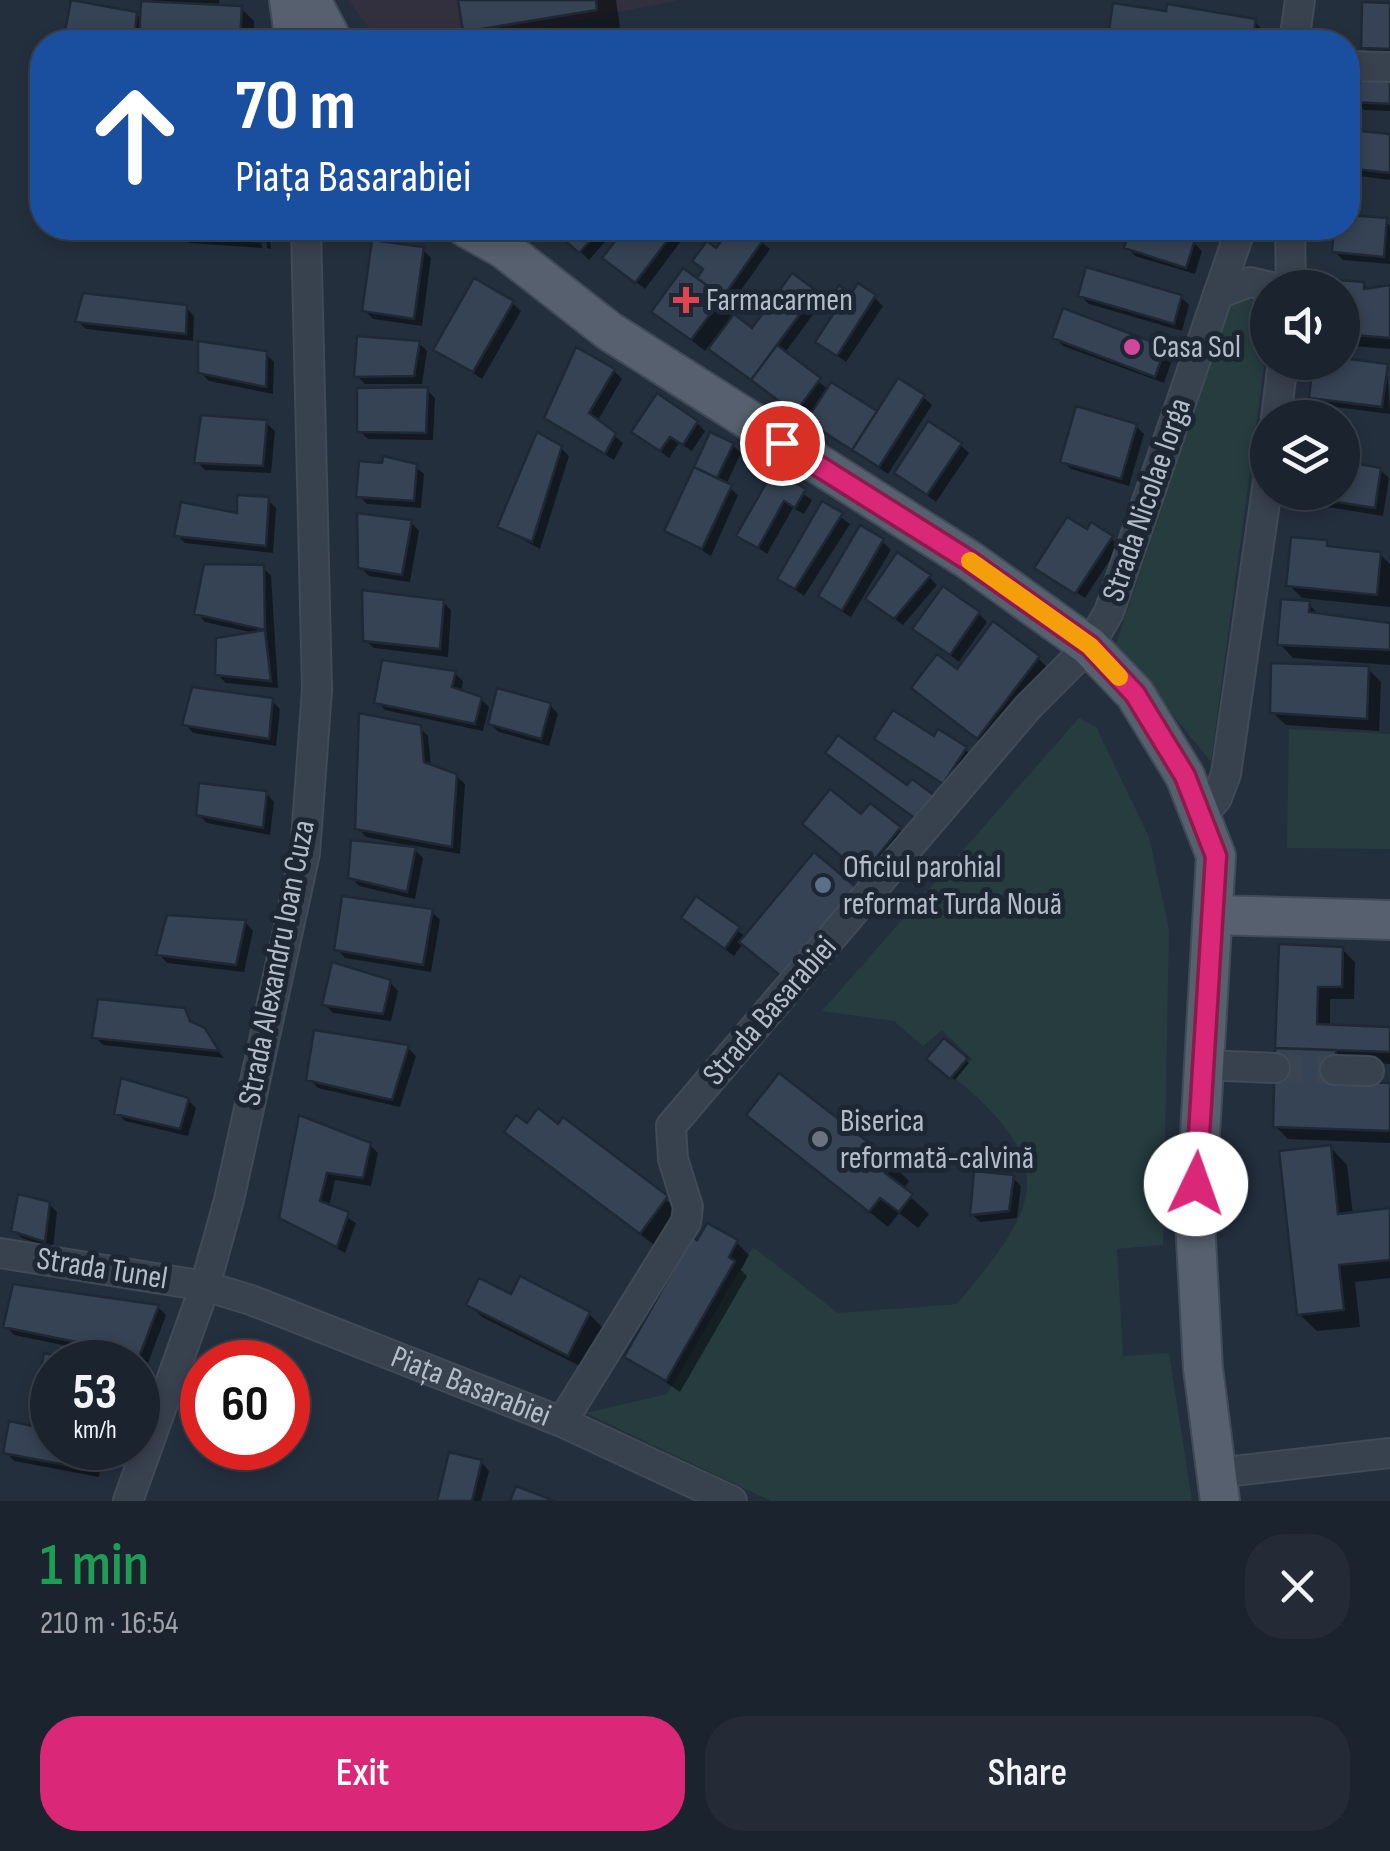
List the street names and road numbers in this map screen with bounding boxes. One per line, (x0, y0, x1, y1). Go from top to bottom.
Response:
street label: Strada Nicolae Iorga (1094, 393, 1200, 607)
street label: Strada Alexandru Ioan Cuza (230, 817, 324, 1109)
street label: Strada Basarabiei (695, 929, 845, 1093)
street label: Strada Tunel (34, 1239, 170, 1299)
street label: Piața Basarabiei (386, 1337, 556, 1435)

